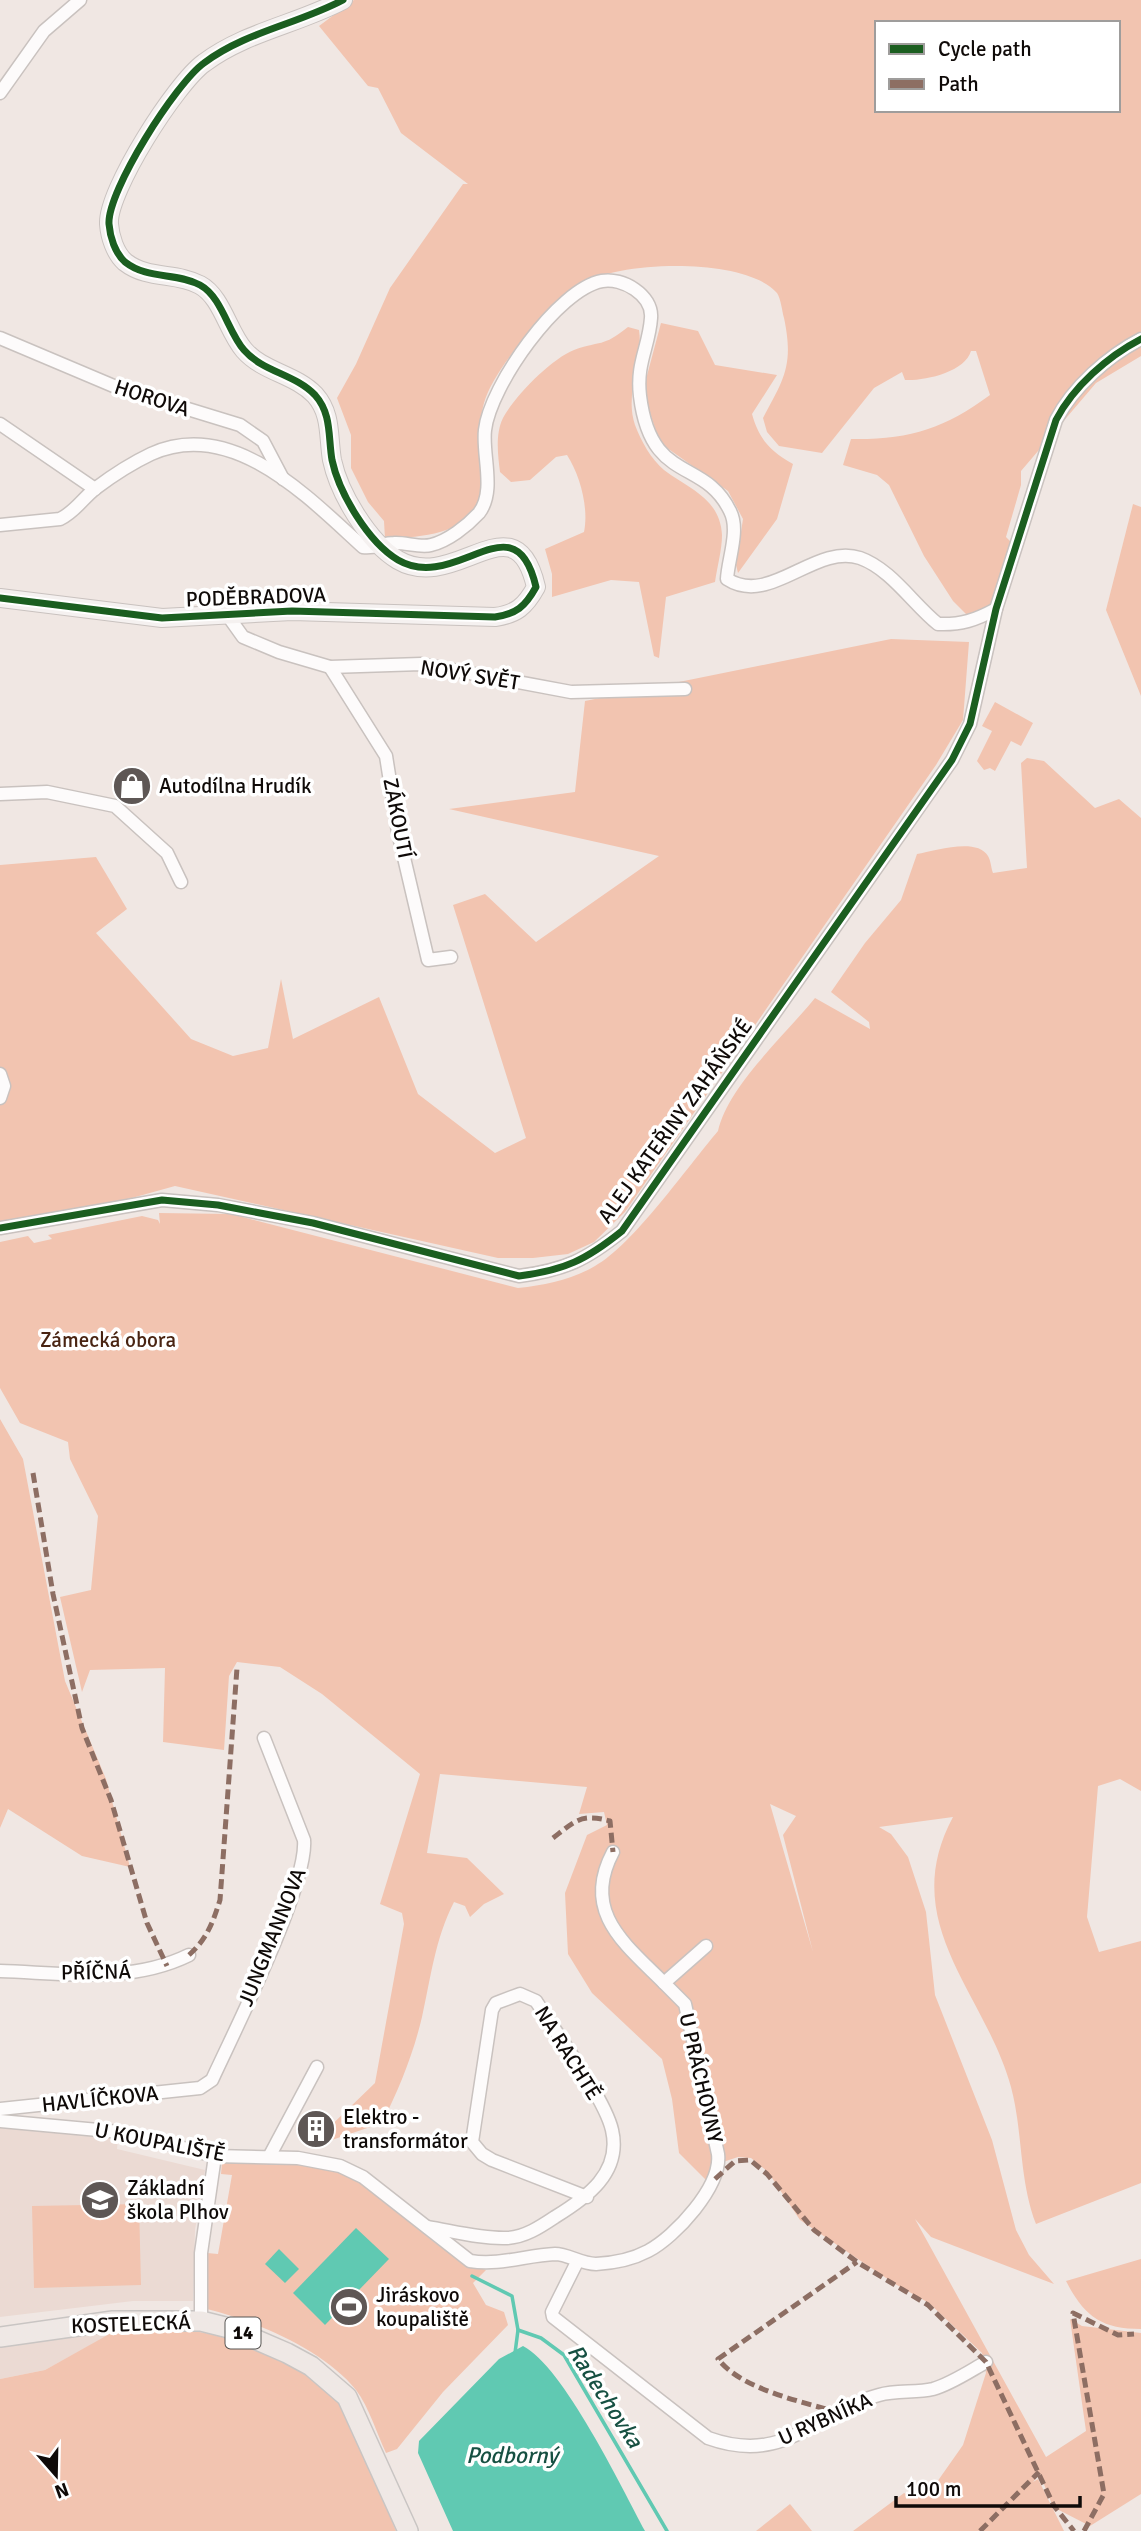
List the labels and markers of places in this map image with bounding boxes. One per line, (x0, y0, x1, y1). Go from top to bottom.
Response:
shop icon: Autodílna Hrudík (111, 765, 153, 807)
place label: Autodílna Hrudík (159, 773, 312, 799)
place label: Elektro - transformátor (343, 2104, 468, 2154)
building icon: Elektro - transformátor (295, 2108, 337, 2150)
place label: Základní škola Plhov (127, 2175, 229, 2225)
school or university icon: Základní škola Plhov (79, 2179, 121, 2221)
place label: Jiráskovo koupaliště (376, 2282, 469, 2332)
sports icon: Jiráskovo koupaliště (328, 2286, 370, 2328)

